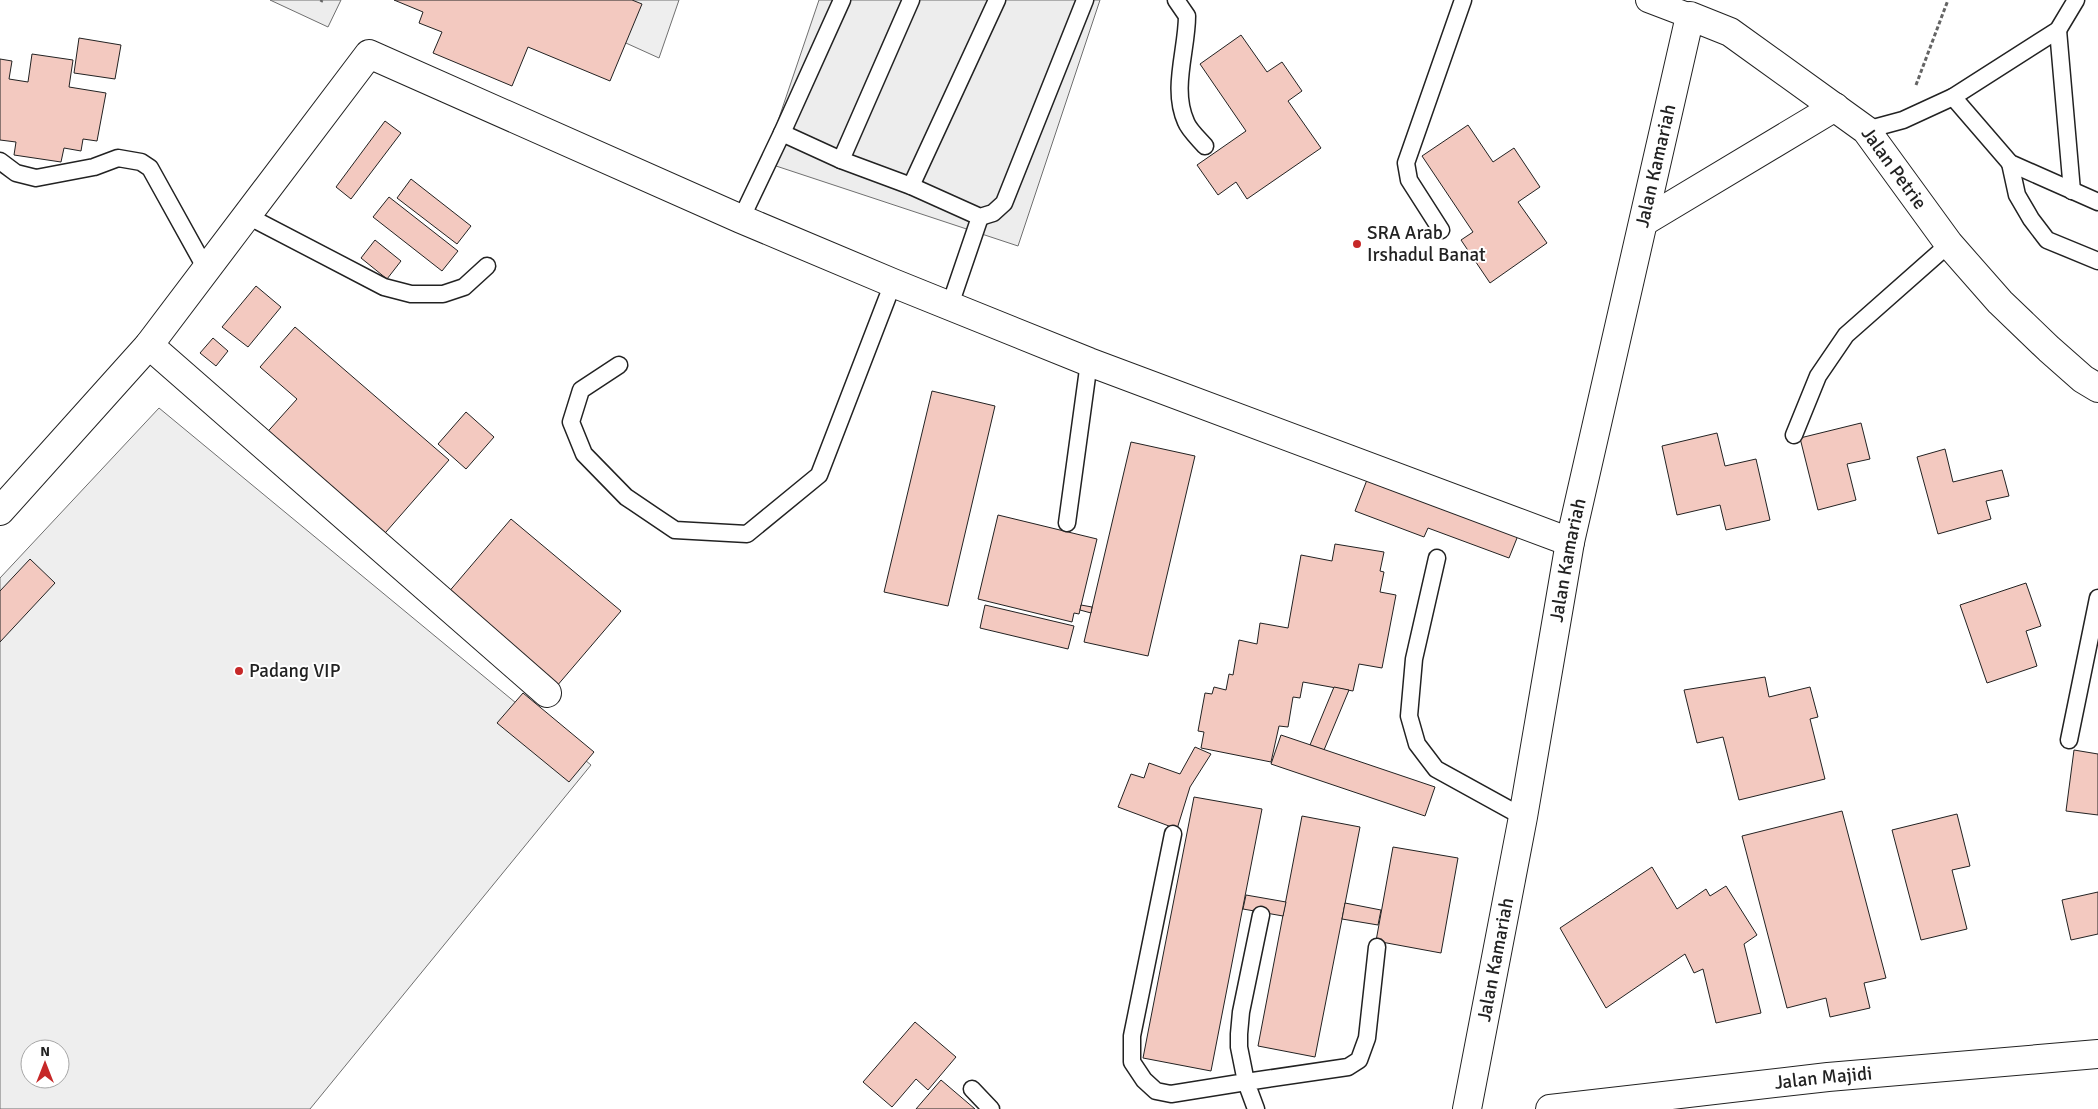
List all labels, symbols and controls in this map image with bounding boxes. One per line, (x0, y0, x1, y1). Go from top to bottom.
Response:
street label: Jalan Kamariah (1630, 102, 1681, 230)
street label: Jalan Petrie (1856, 123, 1932, 214)
place label: SRA Arab Irshadul Banat (1367, 221, 1486, 267)
marker: SRA Arab Irshadul Banat (1351, 238, 1363, 250)
street label: Jalan Kamariah (1544, 496, 1592, 624)
place label: Padang VIP (249, 659, 341, 683)
marker: Padang VIP (233, 665, 245, 677)
street label: Jalan Kamariah (1472, 896, 1519, 1024)
north arrow (20, 1039, 70, 1089)
text: N (40, 1043, 50, 1060)
street label: Jalan Majidi (1773, 1061, 1873, 1095)

